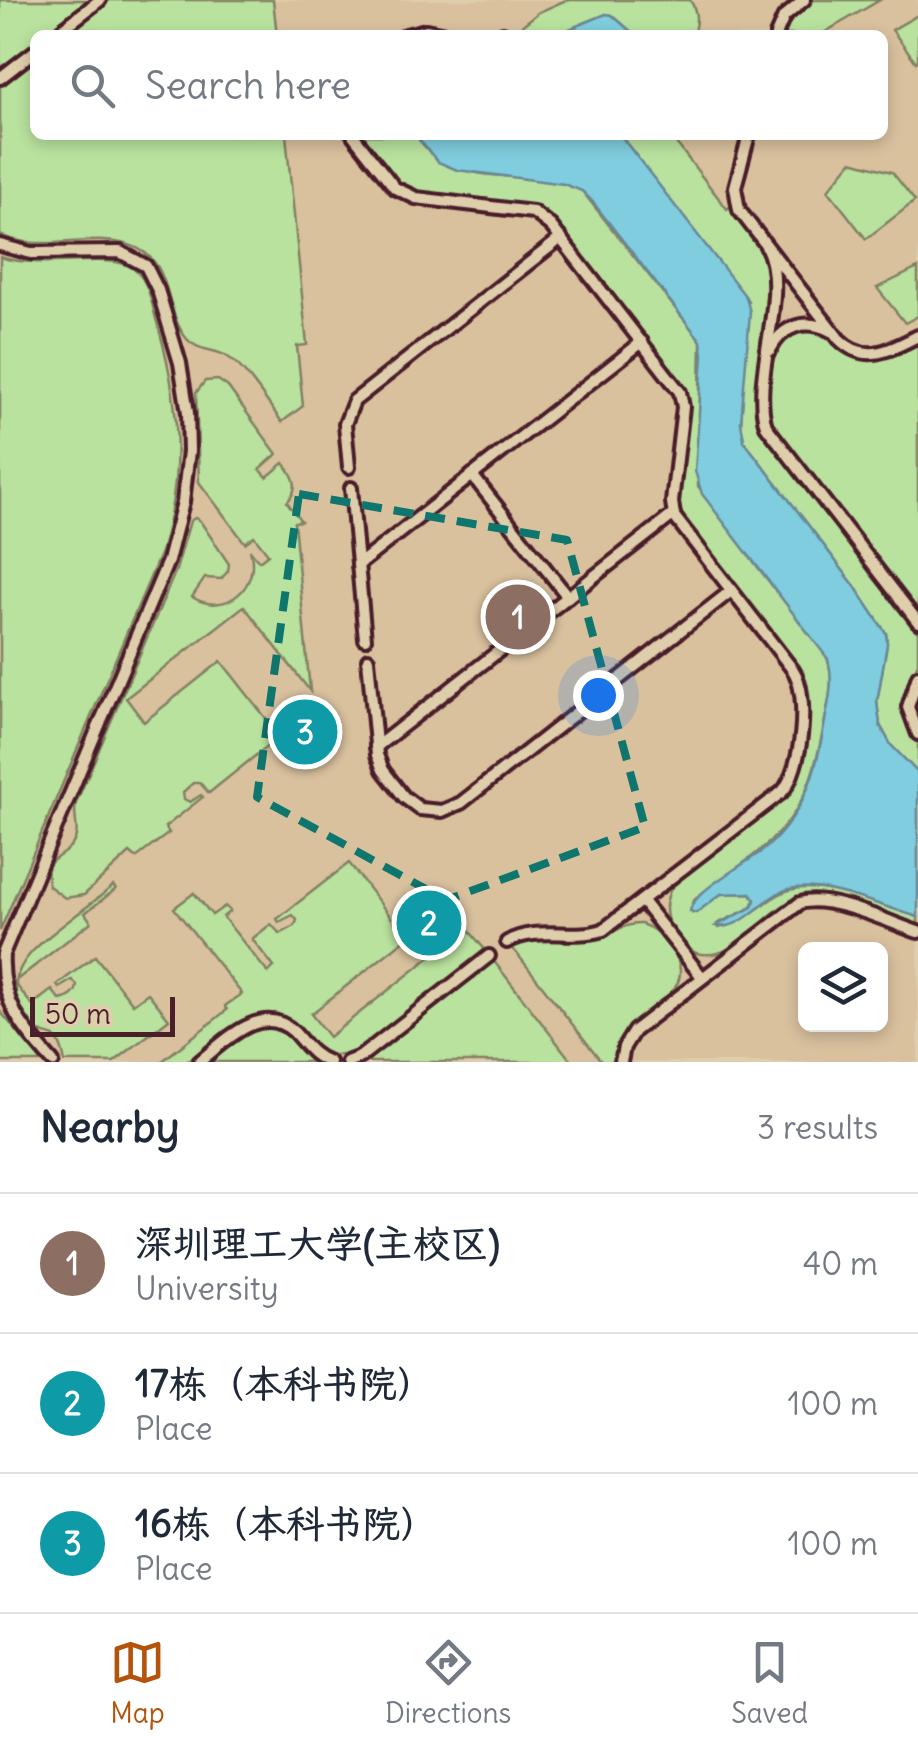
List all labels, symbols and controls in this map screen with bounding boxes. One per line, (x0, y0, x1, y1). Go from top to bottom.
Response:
search box (30, 30, 888, 140)
icon: search (65, 58, 120, 113)
text: Search here (145, 62, 351, 109)
pin: 1 (486, 580, 550, 654)
your location (573, 670, 624, 721)
pin: 3 (272, 694, 338, 770)
pin: 2 (396, 886, 462, 960)
map controls (798, 942, 888, 1032)
button: layers (798, 942, 888, 1032)
scale bar (30, 992, 175, 1036)
text: 50 m (45, 996, 111, 1032)
text: Nearby (40, 1101, 179, 1153)
text: 3 results (757, 1107, 878, 1148)
text: 深圳理工大学(主校区) (135, 1220, 500, 1267)
text: 1 (66, 1243, 79, 1284)
text: 40 m (803, 1243, 878, 1284)
text: University (135, 1268, 279, 1309)
text: 17栋（本科书院） (135, 1360, 435, 1407)
text: 2 (64, 1383, 81, 1424)
text: 100 m (788, 1383, 878, 1424)
text: Place (135, 1408, 212, 1449)
text: 16栋（本科书院） (135, 1500, 438, 1547)
text: 3 (63, 1523, 82, 1564)
text: 100 m (788, 1523, 878, 1564)
text: Place (135, 1548, 212, 1589)
tab: Map (110, 1635, 165, 1731)
tab: Directions (385, 1635, 511, 1731)
tab: Saved (731, 1635, 808, 1731)

